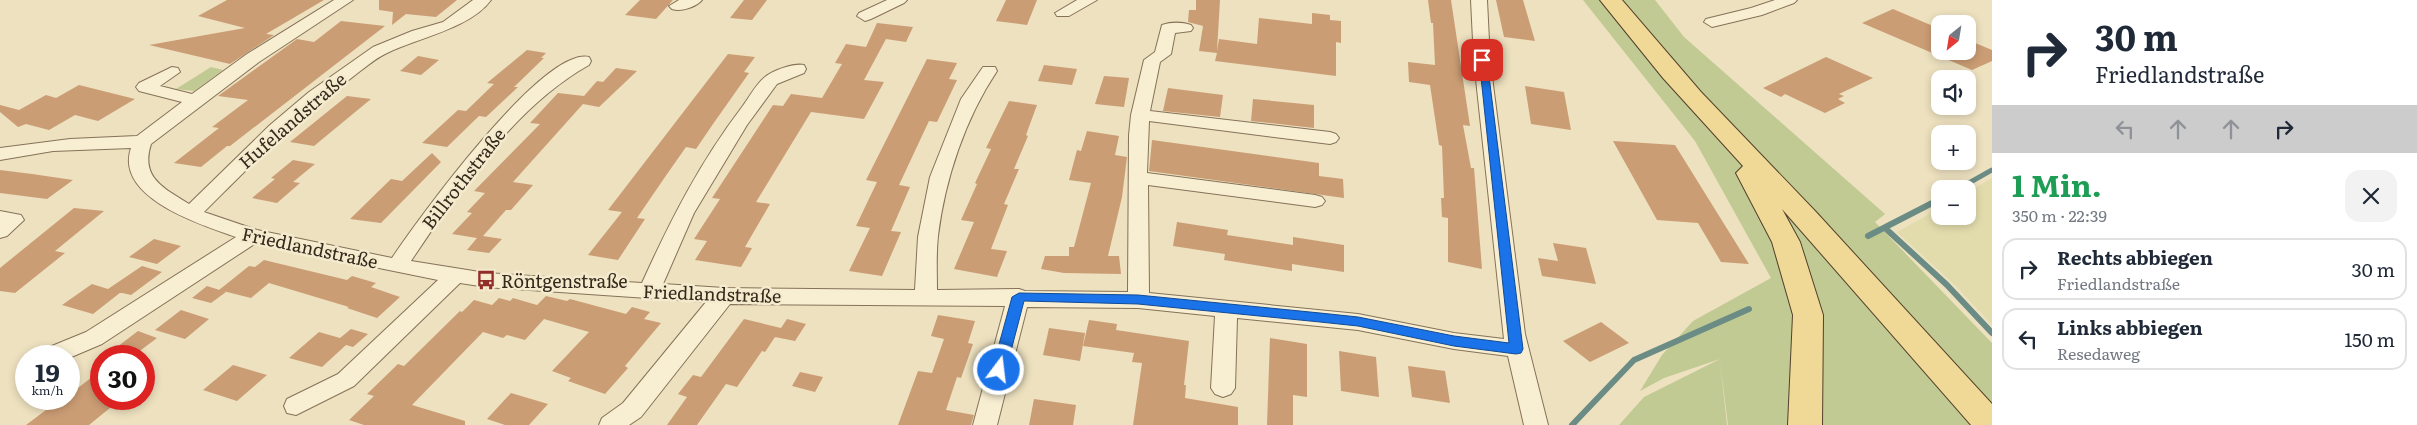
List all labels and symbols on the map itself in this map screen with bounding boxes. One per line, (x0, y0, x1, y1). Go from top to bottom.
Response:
north arrow (1931, 15, 1976, 60)
pin (1461, 39, 1503, 81)
street label: Hufelandstraße (232, 66, 352, 174)
street label: Billrothstraße (415, 122, 511, 234)
street label: Friedlandstraße (239, 219, 381, 275)
place label: Röntgenstraße (501, 267, 628, 294)
bus stop icon: Röntgenstraße (475, 269, 497, 291)
street label: Friedlandstraße (642, 277, 782, 309)
position arrow (972, 343, 1024, 395)
speed limit sign: 30 (90, 345, 155, 410)

